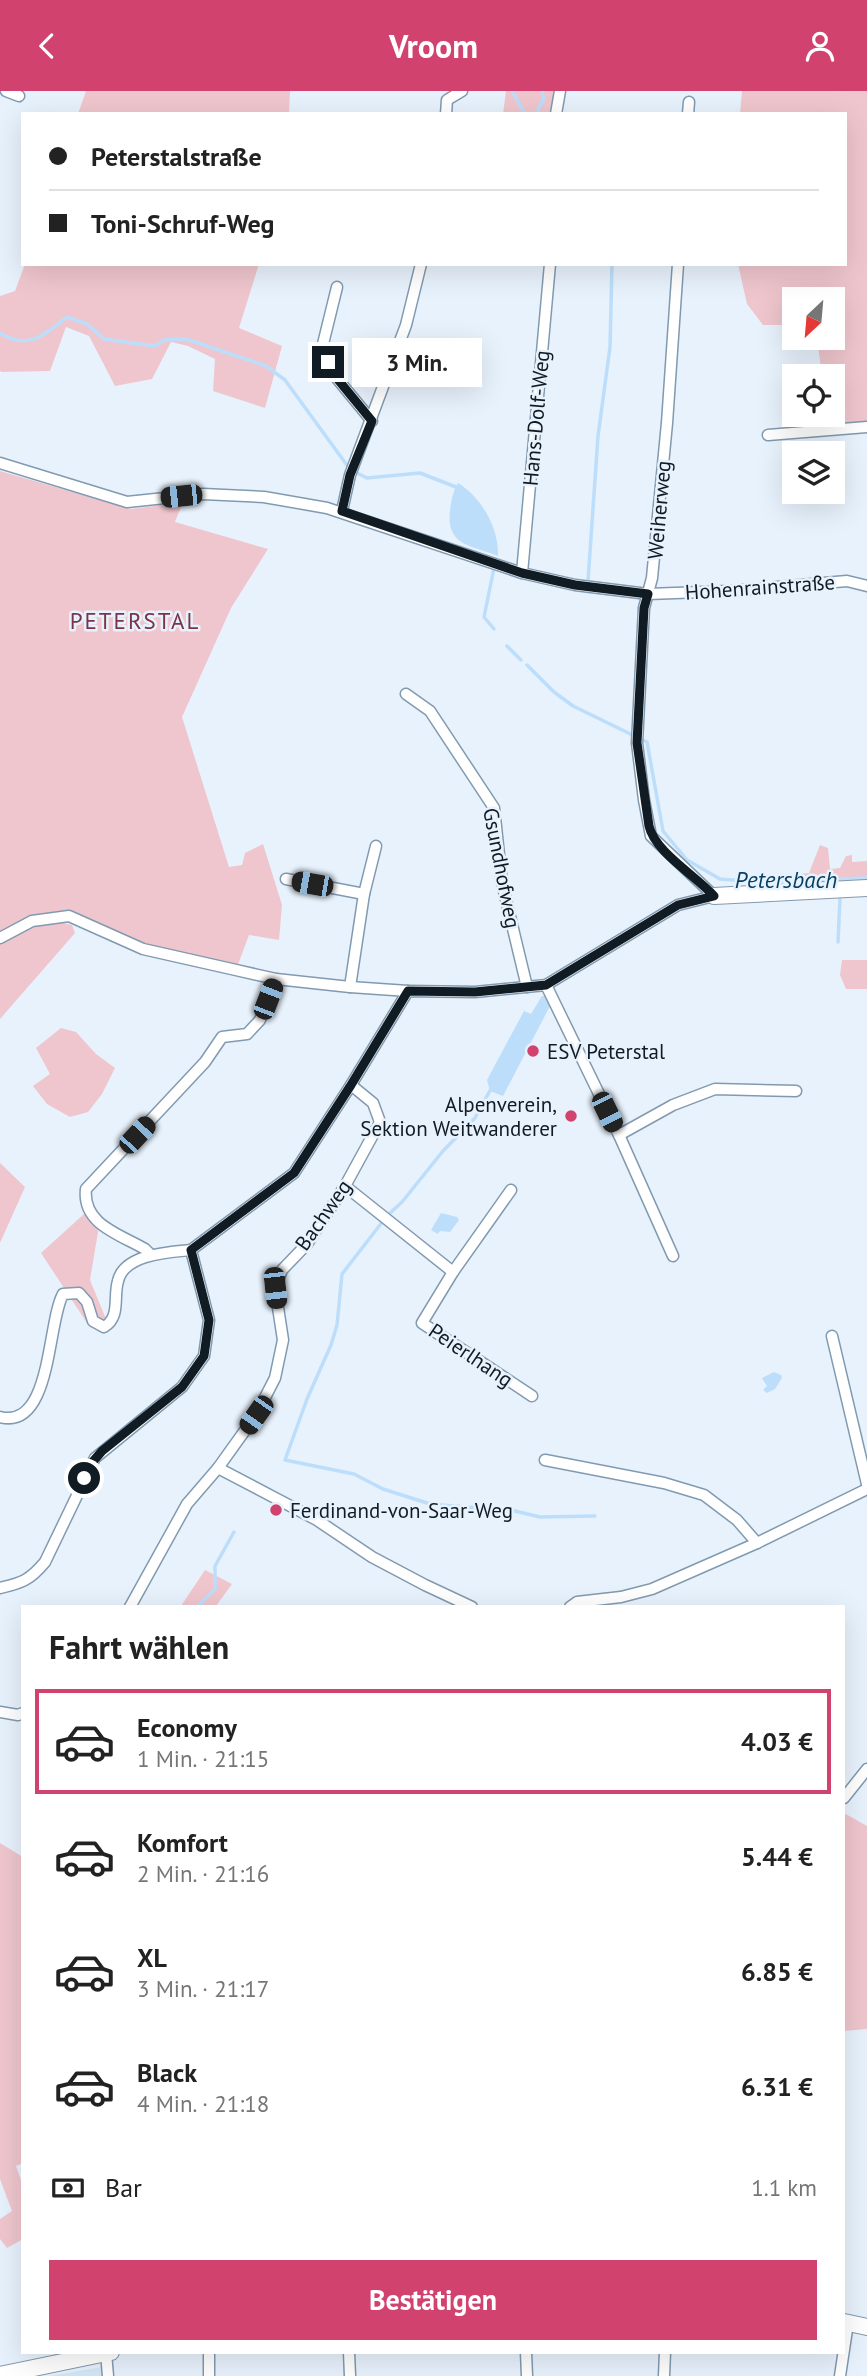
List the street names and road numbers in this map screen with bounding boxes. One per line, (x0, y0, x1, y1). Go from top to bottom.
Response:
street label: Hans-Dolf-Weg (517, 349, 555, 487)
street label: Weiherweg (641, 460, 677, 560)
street label: Hohenrainstraße (684, 568, 836, 606)
street label: Gsundhofweg (477, 806, 527, 930)
street label: Bachweg (289, 1174, 357, 1256)
street label: Peierlhang (424, 1317, 518, 1393)

